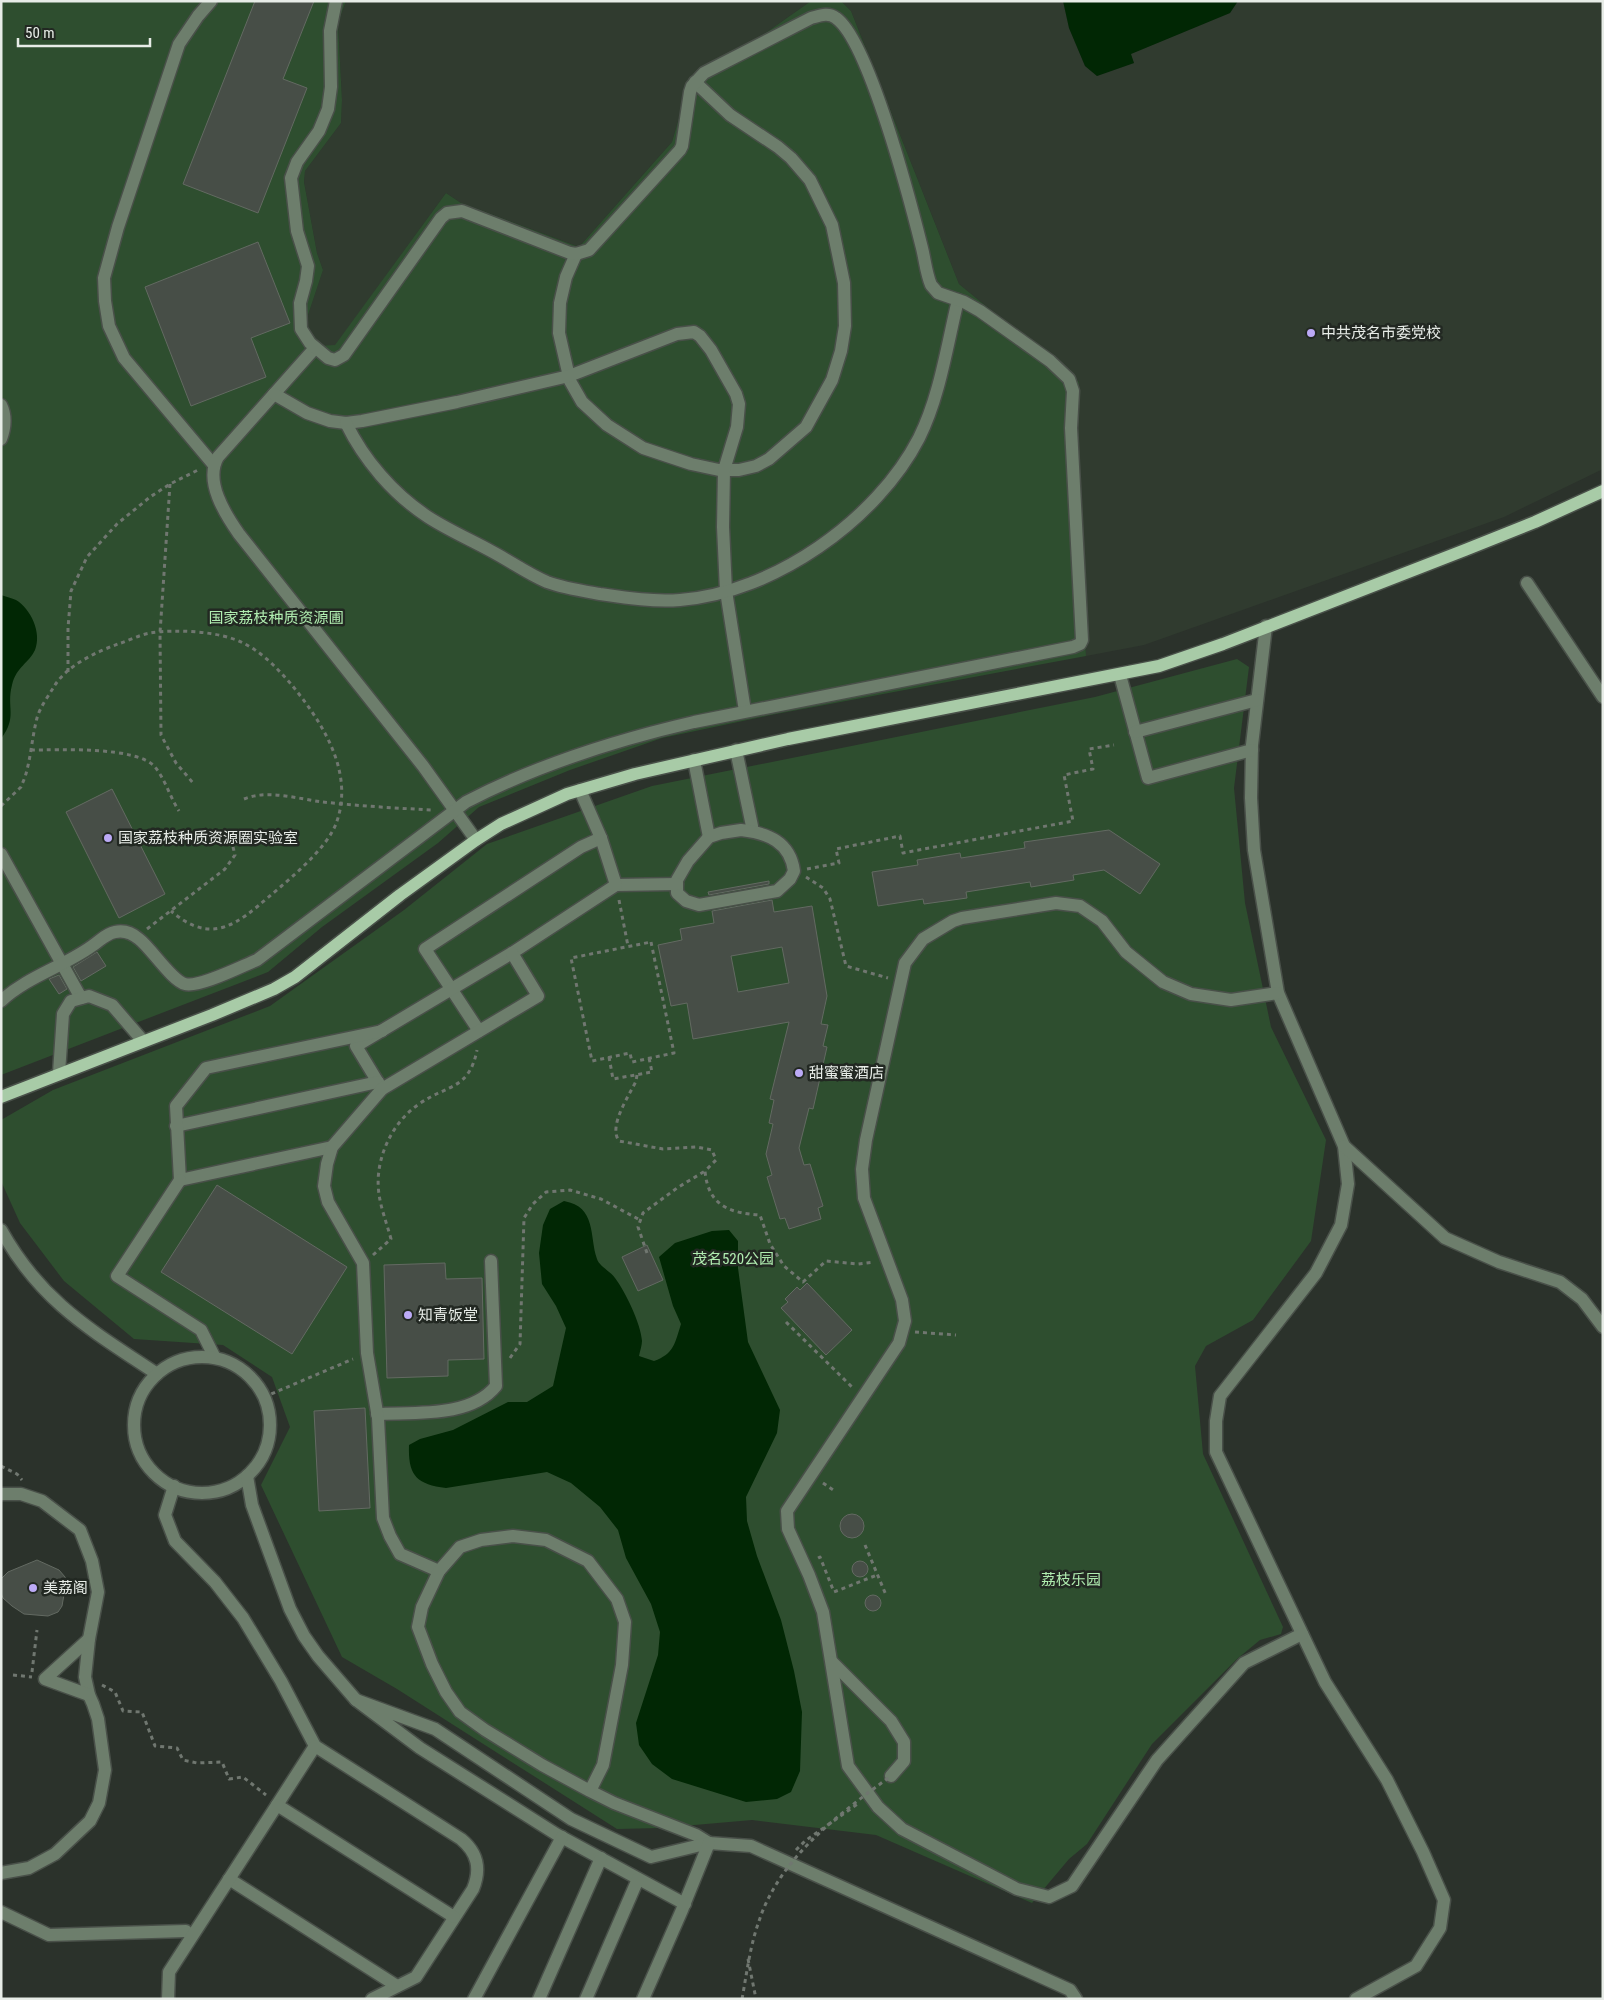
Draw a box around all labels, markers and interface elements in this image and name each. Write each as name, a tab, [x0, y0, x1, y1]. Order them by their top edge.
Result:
scale bar	[18, 15, 150, 47]
text: 50 m	[25, 24, 55, 42]
place label: 中共茂名市委党校	[1321, 324, 1441, 342]
marker: 中共茂名市委党校	[1305, 327, 1317, 339]
park label: 国家荔枝种质资源圃	[208, 609, 344, 627]
place label: 国家荔枝种质资源圈实验室	[118, 829, 298, 847]
marker: 国家荔枝种质资源圈实验室	[102, 832, 114, 844]
place label: 甜蜜蜜酒店	[809, 1064, 884, 1082]
marker: 甜蜜蜜酒店	[793, 1067, 805, 1079]
park label: 茂名520公园	[692, 1250, 774, 1268]
place label: 知青饭堂	[418, 1306, 478, 1324]
marker: 知青饭堂	[402, 1309, 414, 1321]
park label: 荔枝乐园	[1041, 1571, 1101, 1589]
place label: 美荔阁	[43, 1579, 88, 1597]
marker: 美荔阁	[27, 1582, 39, 1594]

